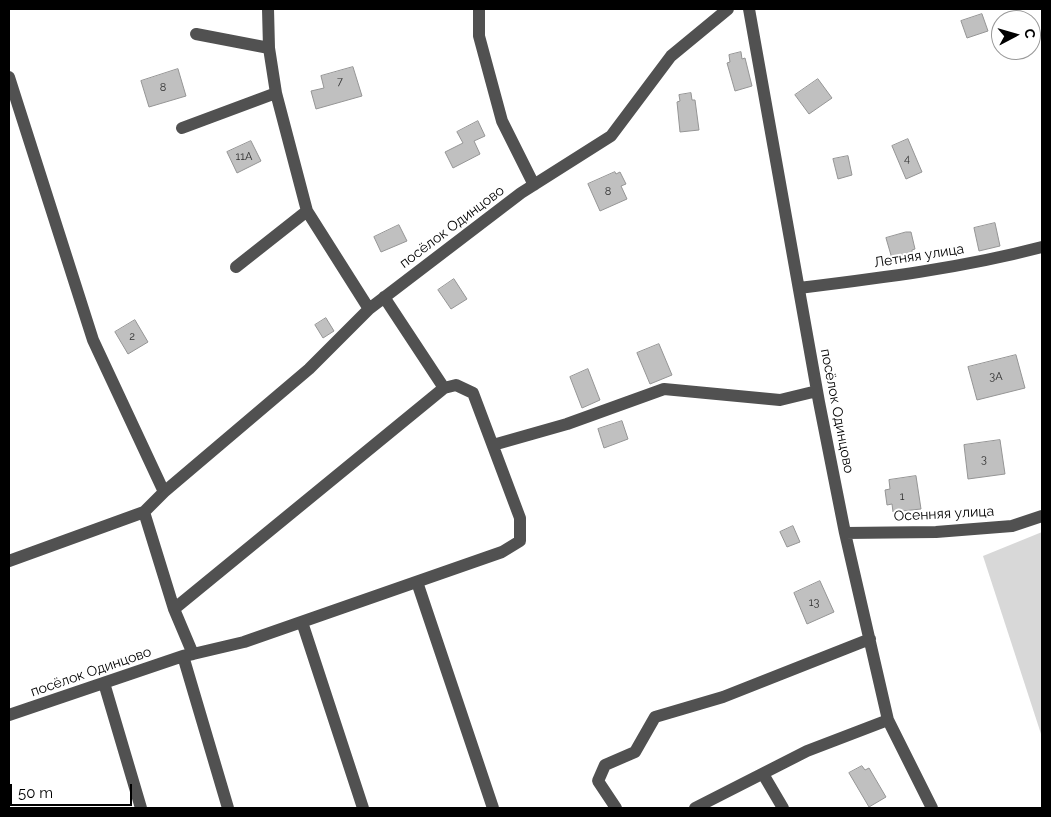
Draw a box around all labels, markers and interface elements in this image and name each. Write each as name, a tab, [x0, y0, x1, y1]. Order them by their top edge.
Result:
north arrow	[991, 10, 1041, 60]
text: С	[1021, 28, 1038, 39]
house number: 7	[337, 75, 343, 89]
house number: 8	[160, 81, 166, 95]
house number: 11А	[236, 150, 252, 164]
house number: 4	[904, 152, 910, 166]
street label: посёлок Одинцово	[396, 182, 508, 272]
house number: 8	[605, 185, 611, 199]
street label: Летняя улица	[873, 241, 965, 271]
house number: 2	[129, 330, 135, 344]
street label: посёлок Одинцово	[817, 347, 857, 475]
house number: 3А	[989, 370, 1003, 384]
house number: 3	[981, 453, 987, 467]
house number: 1	[900, 490, 904, 504]
street label: Осенняя улица	[893, 503, 995, 525]
house number: 13	[809, 596, 819, 610]
street label: посёлок Одинцово	[28, 643, 154, 701]
scale bar	[12, 774, 135, 806]
text: 50 m	[18, 784, 53, 802]

